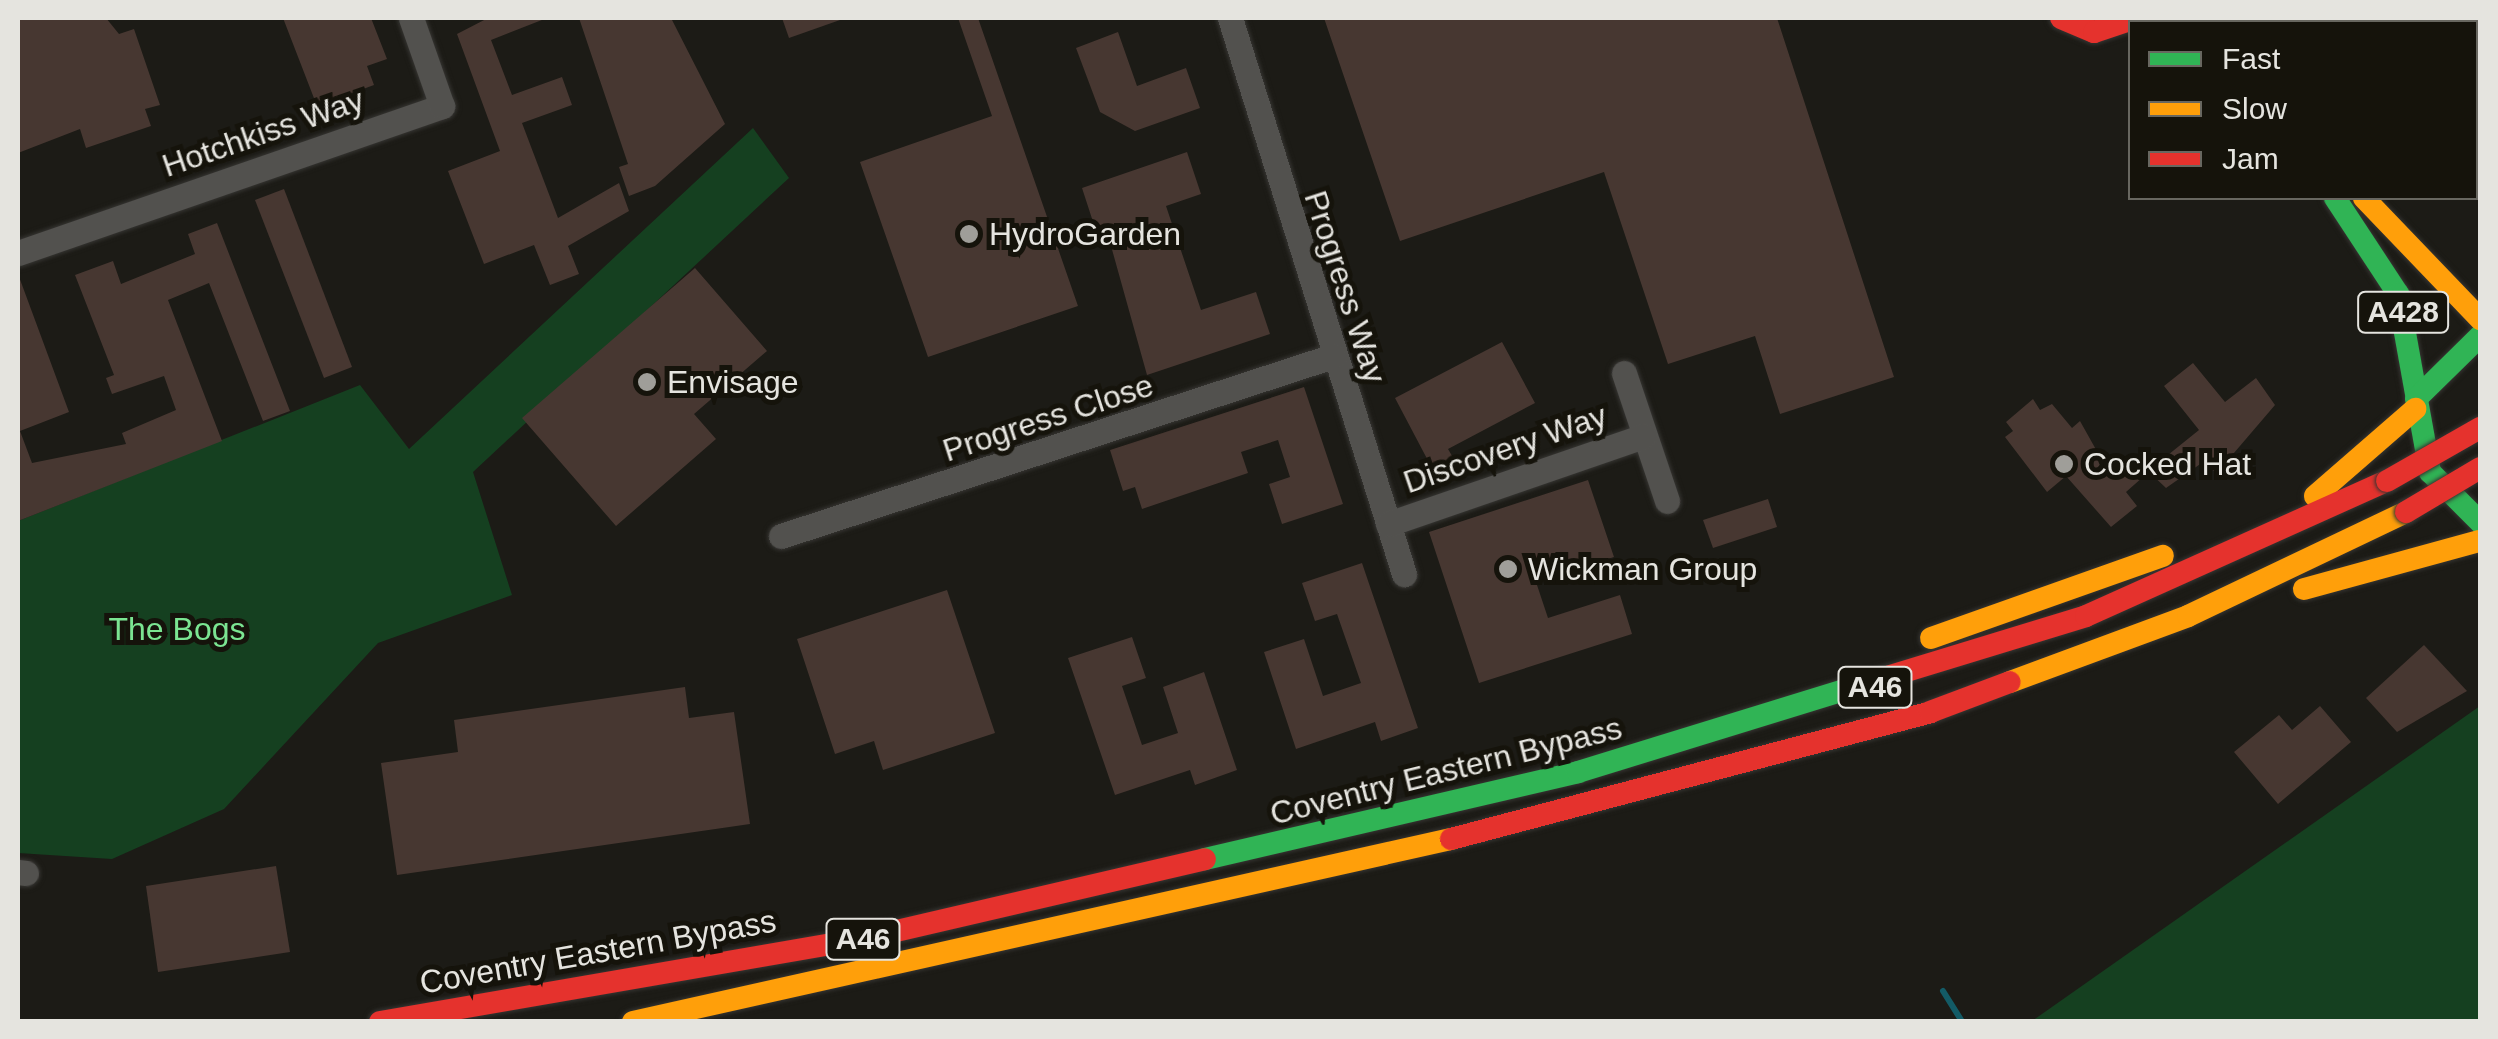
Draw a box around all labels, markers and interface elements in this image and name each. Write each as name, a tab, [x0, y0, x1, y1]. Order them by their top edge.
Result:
legend	[2128, 20, 2478, 200]
text: Fast	[2222, 42, 2280, 75]
street label: Hotchkiss Way	[157, 81, 369, 185]
text: Slow	[2222, 92, 2287, 125]
text: Jam	[2222, 142, 2279, 175]
street label: Progress Way	[1296, 186, 1394, 388]
place label: HydroGarden	[989, 215, 1181, 253]
marker: HydroGarden	[958, 223, 980, 245]
road number: A428	[2356, 287, 2450, 337]
place label: Envisage	[667, 363, 799, 401]
street label: Progress Close	[938, 366, 1158, 470]
marker: Envisage	[636, 371, 658, 393]
street label: Discovery Way	[1398, 396, 1612, 502]
place label: Cocked Hat	[2084, 445, 2251, 483]
marker: Cocked Hat	[2053, 453, 2075, 475]
place label: Wickman Group	[1528, 550, 1757, 588]
marker: Wickman Group	[1497, 558, 1519, 580]
park label: The Bogs	[109, 610, 245, 648]
road number: A46	[1835, 662, 1915, 712]
street label: Coventry Eastern Bypass	[1266, 709, 1626, 833]
street label: Coventry Eastern Bypass	[417, 902, 779, 1002]
road number: A46	[823, 914, 903, 964]

